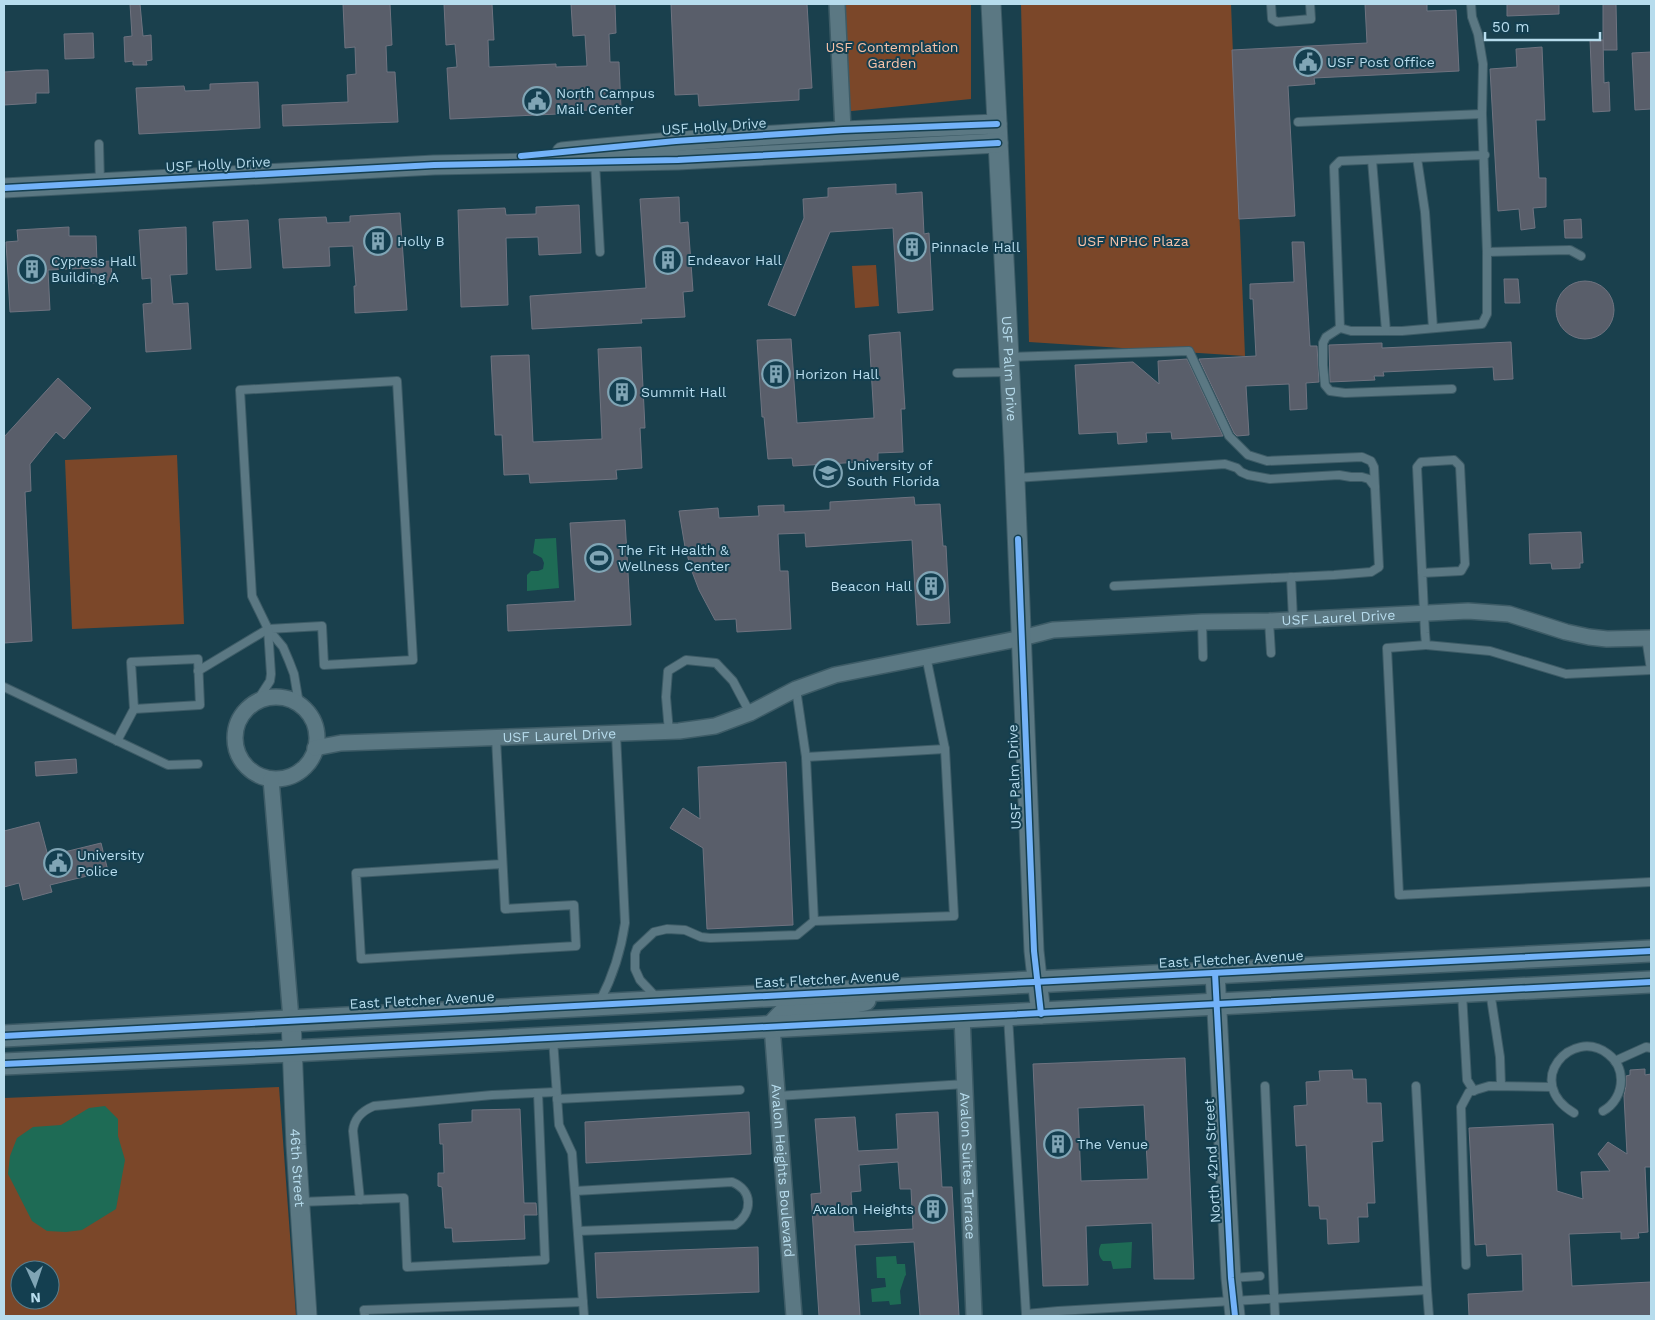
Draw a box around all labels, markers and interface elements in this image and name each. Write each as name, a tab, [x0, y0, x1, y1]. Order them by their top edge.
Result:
scale bar	[1485, 10, 1600, 42]
text: 50 m	[1492, 18, 1529, 36]
park label: USF Contemplation Garden	[825, 39, 959, 71]
public building icon: USF Post Office	[1293, 47, 1323, 77]
place label: USF Post Office	[1327, 54, 1435, 70]
place label: North Campus Mail Center	[556, 85, 655, 117]
public building icon: North Campus Mail Center	[522, 86, 552, 116]
street label: USF Holly Drive	[661, 114, 767, 138]
street label: USF Holly Drive	[165, 153, 271, 175]
building icon: Holly B	[363, 226, 393, 256]
building icon: Pinnacle Hall	[897, 232, 927, 262]
place label: Holly B	[397, 233, 445, 249]
park label: USF NPHC Plaza	[1077, 233, 1189, 249]
place label: Pinnacle Hall	[931, 239, 1021, 255]
building icon: Endeavor Hall	[653, 245, 683, 275]
place label: Endeavor Hall	[687, 252, 782, 268]
place label: Cypress Hall Building A	[51, 253, 137, 285]
building icon: Cypress Hall Building A	[17, 254, 47, 284]
street label: USF Palm Drive	[999, 315, 1020, 422]
building icon: Horizon Hall	[761, 359, 791, 389]
place label: Horizon Hall	[795, 366, 880, 382]
building icon: Summit Hall	[607, 377, 637, 407]
place label: Summit Hall	[641, 384, 727, 400]
place label: University of South Florida	[847, 457, 940, 489]
school or university icon: University of South Florida	[813, 458, 843, 488]
place label: The Fit Health & Wellness Center	[618, 542, 730, 574]
sports icon: The Fit Health & Wellness Center	[584, 543, 614, 573]
building icon: Beacon Hall	[916, 571, 946, 601]
place label: Beacon Hall	[830, 578, 913, 594]
street label: USF Laurel Drive	[1281, 607, 1396, 628]
street label: USF Palm Drive	[1004, 724, 1024, 830]
street label: USF Laurel Drive	[502, 725, 617, 745]
place label: University Police	[77, 847, 145, 879]
public building icon: University Police	[43, 848, 73, 878]
street label: East Fletcher Avenue	[1158, 947, 1304, 971]
street label: East Fletcher Avenue	[754, 967, 900, 991]
street label: East Fletcher Avenue	[349, 988, 495, 1012]
street label: Avalon Heights Boulevard	[768, 1083, 798, 1258]
street label: Avalon Suites Terrace	[957, 1092, 979, 1240]
street label: North 42nd Street	[1201, 1098, 1223, 1223]
street label: 46th Street	[287, 1128, 308, 1208]
building icon: The Venue	[1043, 1129, 1073, 1159]
place label: The Venue	[1077, 1136, 1148, 1152]
building icon: Avalon Heights	[918, 1194, 948, 1224]
place label: Avalon Heights	[813, 1201, 914, 1217]
north arrow	[10, 1260, 60, 1310]
text: N	[30, 1290, 41, 1306]

